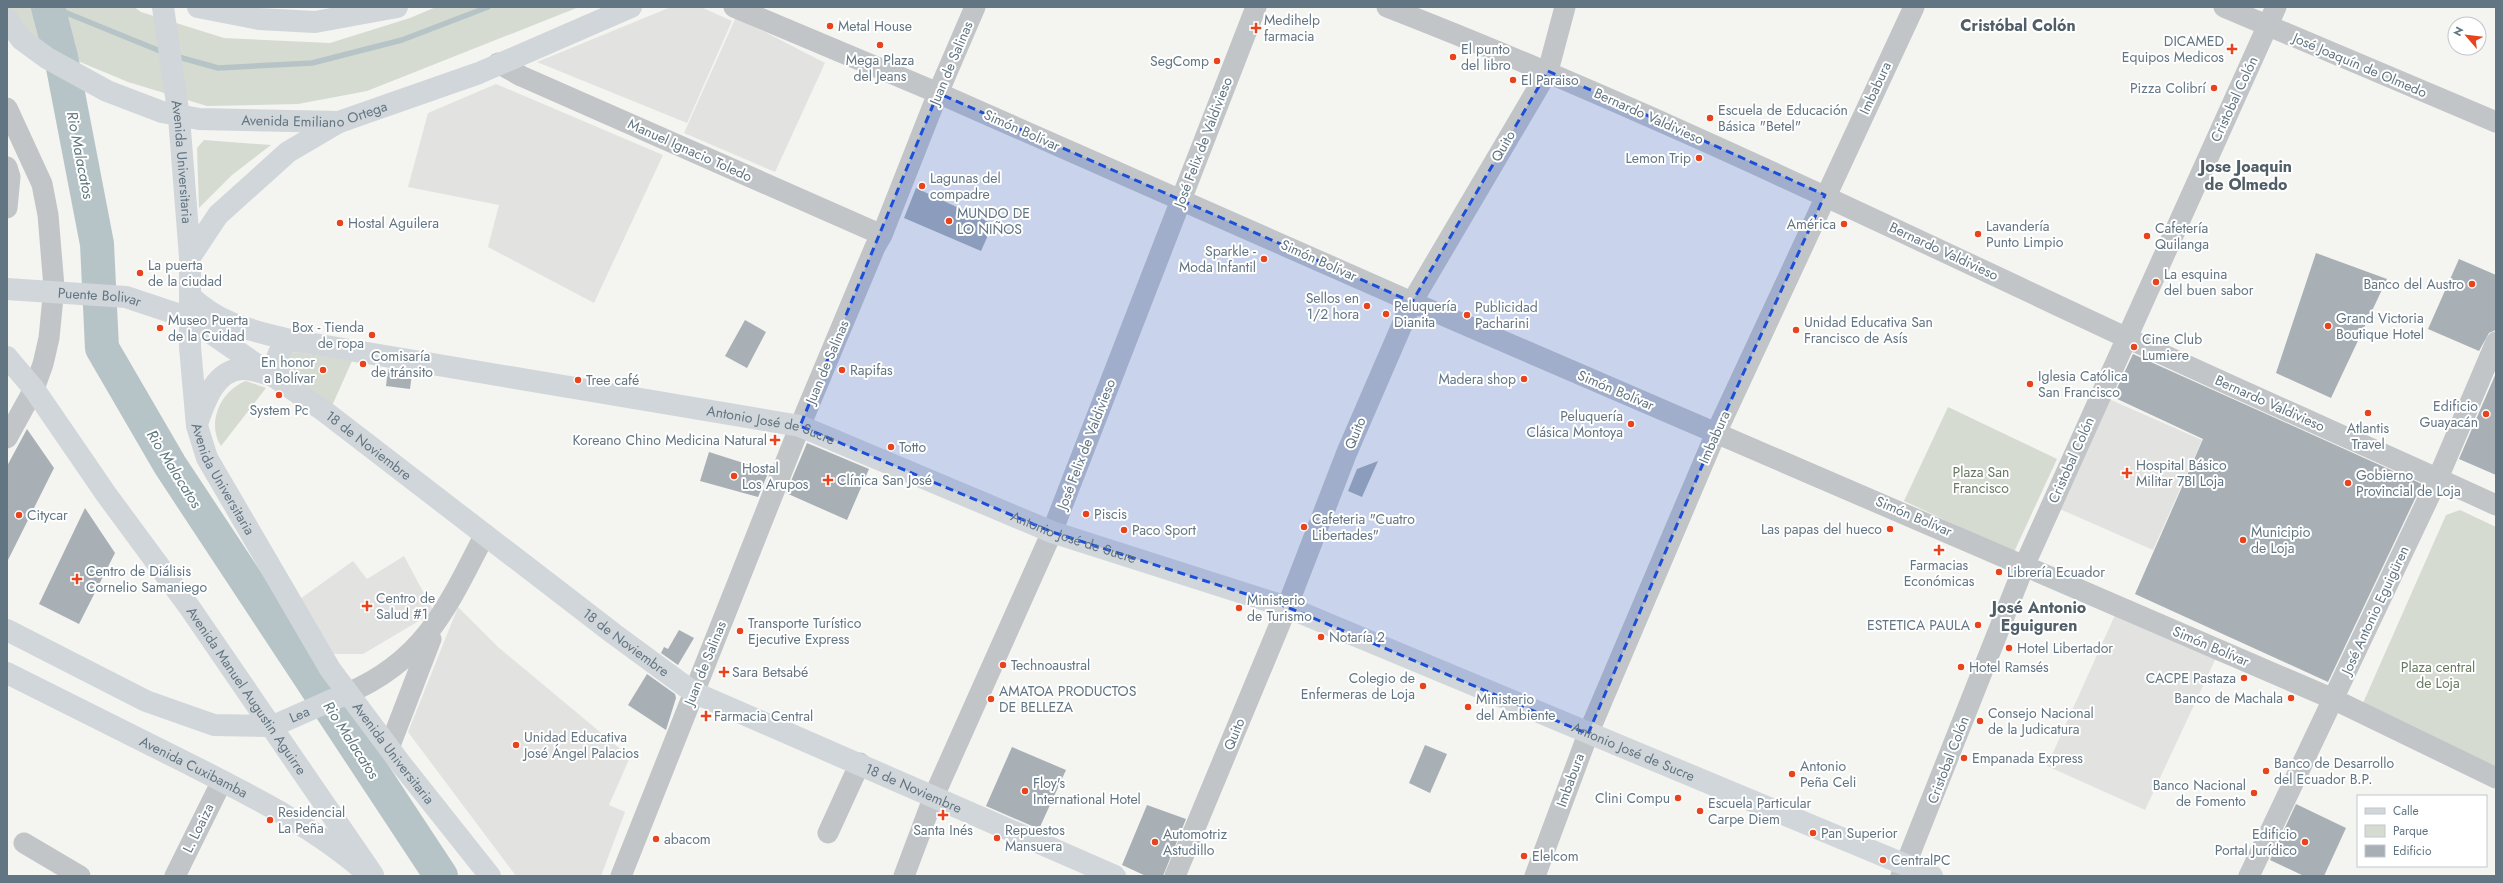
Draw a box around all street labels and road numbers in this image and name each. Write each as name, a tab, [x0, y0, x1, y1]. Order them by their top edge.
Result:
street label: Juan de Salinas	[924, 18, 978, 110]
street label: José Joaquín de Olmedo	[2288, 27, 2430, 102]
street label: Cristobal Colón	[2205, 53, 2263, 145]
street label: Imbabura	[1854, 58, 1896, 118]
street label: José Felix de Valdivieso	[1168, 74, 1237, 212]
street label: Bernardo Valdivieso	[1591, 83, 1707, 149]
street label: Avenida Emiliano Ortega	[241, 96, 390, 132]
street label: Avenida Universitaria	[167, 99, 197, 224]
street label: Simón Bolívar	[981, 104, 1063, 156]
street label: Manuel Ignacio Toledo	[625, 114, 756, 187]
street label: Quito	[1486, 126, 1520, 165]
street label: Bernardo Valdivieso	[1886, 217, 2002, 285]
street label: Simón Bolívar	[1278, 234, 1360, 286]
street label: Puente Bolivar	[57, 282, 144, 312]
street label: Juan de Salinas	[800, 317, 854, 409]
street label: Simón Bolívar	[1575, 365, 1658, 415]
street label: Bernardo Valdivieso	[2212, 370, 2328, 436]
street label: José Felix de Valdivieso	[1051, 376, 1120, 514]
street label: Antonio José de Sucre	[705, 400, 838, 450]
street label: 18 de Noviembre	[322, 406, 416, 485]
street label: Imbabura	[1693, 407, 1735, 467]
street label: Quito	[1339, 414, 1371, 452]
street label: Cristobal Colón	[2043, 414, 2099, 506]
street label: Avenida Universitaria	[187, 420, 260, 539]
street label: Simón Bolívar	[1873, 491, 1956, 541]
street label: Antonio José de Sucre	[1008, 506, 1139, 568]
street label: José Antonio Eguigüren	[2336, 542, 2414, 679]
street label: Avenida Manuel Augustin Aguirre	[182, 603, 311, 779]
street label: 18 de Noviembre	[578, 603, 673, 681]
street label: Juan de Salinas	[678, 617, 731, 710]
street label: Simón Bolívar	[2170, 621, 2253, 671]
street label: Avenida Universitaria	[348, 698, 439, 808]
street label: Lea	[286, 701, 313, 728]
street label: Cristobal Colón	[1922, 713, 1974, 807]
street label: Quito	[1219, 715, 1250, 753]
street label: Antonio José de Sucre	[1569, 717, 1698, 786]
street label: Avenida Cuxibamba	[136, 731, 251, 802]
street label: Imbabura	[1551, 750, 1589, 810]
street label: 18 de Noviembre	[862, 758, 965, 818]
street label: L. Loaiza	[177, 800, 219, 856]

